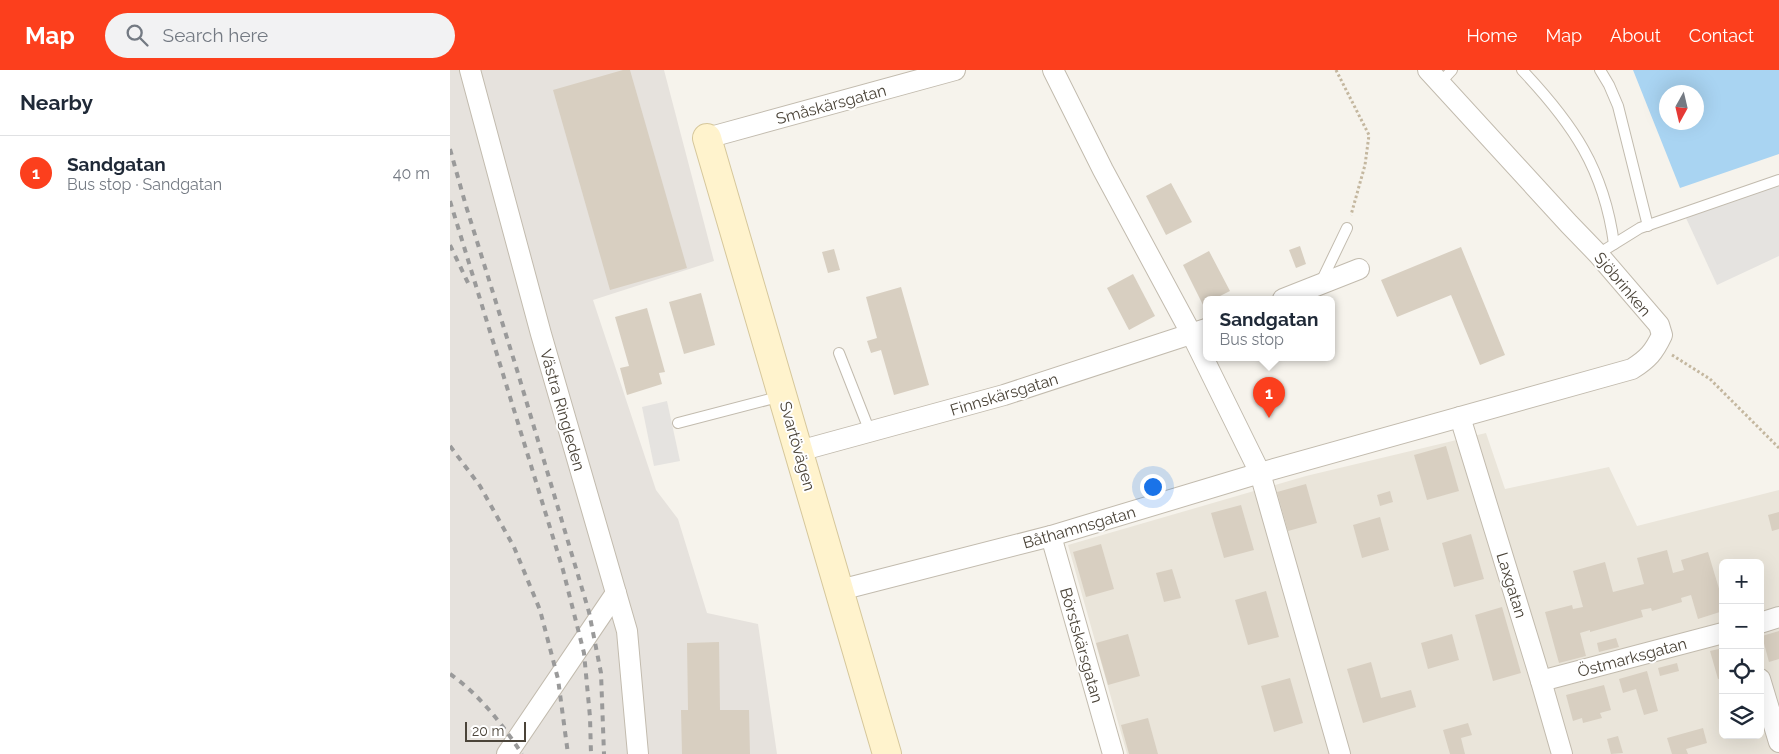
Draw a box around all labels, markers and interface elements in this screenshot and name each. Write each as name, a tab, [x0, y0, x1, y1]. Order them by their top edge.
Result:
search box	[105, 13, 455, 58]
text: Map	[25, 21, 75, 50]
icon: search	[123, 21, 151, 49]
text: Search here	[163, 24, 268, 46]
text: Home	[1466, 25, 1517, 46]
text: Map	[1545, 25, 1582, 46]
text: About	[1610, 25, 1661, 46]
text: Contact	[1689, 25, 1754, 46]
street label: Småskärsgatan	[774, 81, 888, 128]
north arrow	[1659, 85, 1704, 130]
text: Nearby	[20, 90, 93, 115]
text: Sandgatan	[67, 153, 166, 175]
text: 1	[32, 164, 40, 183]
text: 40 m	[393, 164, 430, 183]
text: Bus stop · Sandgatan	[67, 175, 222, 194]
street label: Sjöbrinken	[1590, 248, 1655, 320]
popup	[1203, 296, 1335, 361]
text: Sandgatan	[1220, 308, 1318, 330]
text: Bus stop	[1220, 330, 1284, 349]
street label: Västra Ringleden	[536, 347, 589, 473]
street label: Finnskärsgatan	[948, 369, 1060, 420]
pin: 1	[1253, 377, 1285, 418]
street label: Svartövägen	[776, 399, 819, 493]
your location	[1140, 474, 1166, 500]
street label: Båthamnsgatan	[1021, 502, 1138, 553]
street label: Laxgatan	[1493, 550, 1531, 620]
map controls	[1719, 559, 1764, 739]
button: +	[1719, 559, 1764, 604]
street label: Börstskärsgatan	[1056, 585, 1107, 705]
button: −	[1719, 604, 1764, 649]
street label: Östmarksgatan	[1575, 633, 1689, 681]
button: locate	[1719, 649, 1764, 694]
button: layers	[1719, 694, 1764, 739]
scale bar	[465, 719, 526, 742]
text: 20 m	[472, 723, 504, 739]

